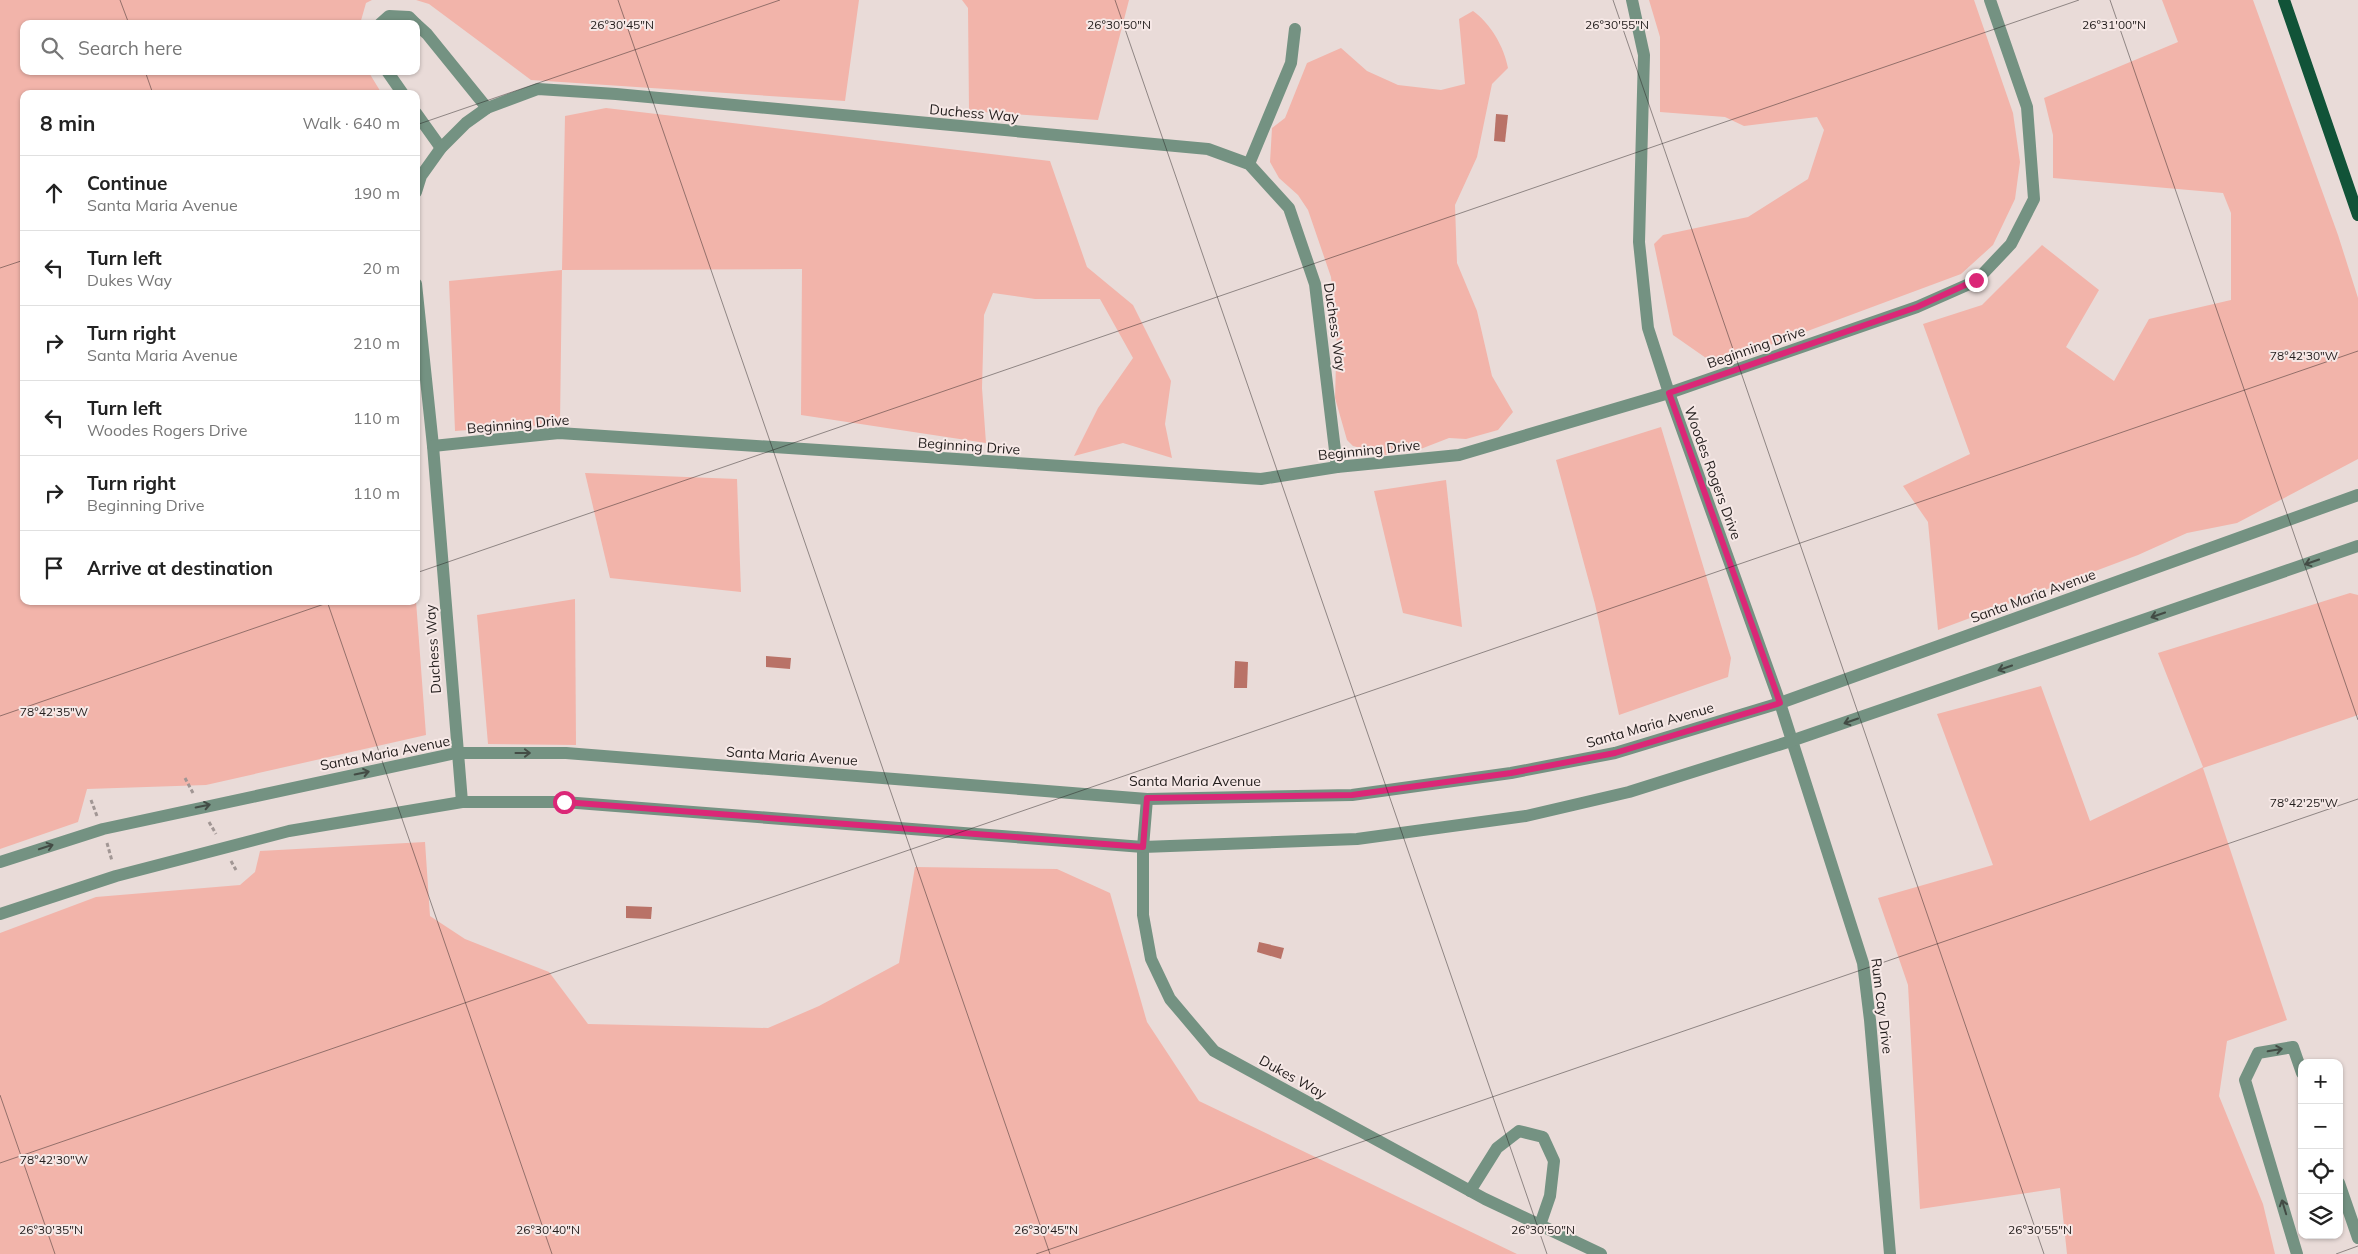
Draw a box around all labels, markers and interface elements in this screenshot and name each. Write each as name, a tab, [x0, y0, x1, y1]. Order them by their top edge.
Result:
text: 26°30'45"N	[590, 17, 654, 32]
text: 26°30'50"N	[1087, 17, 1151, 32]
text: 26°30'55"N	[1585, 17, 1649, 32]
text: 26°31'00"N	[2082, 17, 2146, 32]
search box	[20, 20, 420, 75]
icon: search	[38, 34, 66, 62]
text: Search here	[78, 36, 182, 60]
street label: Duchess Way	[929, 100, 1020, 126]
text: 8 min	[40, 110, 95, 136]
text: Walk · 640 m	[302, 113, 400, 133]
text: Continue	[87, 171, 167, 195]
icon: ahead	[40, 179, 68, 207]
text: 190 m	[353, 183, 400, 203]
text: Santa Maria Avenue	[87, 195, 238, 215]
text: Turn left	[87, 246, 162, 270]
icon: left	[40, 254, 68, 282]
text: 20 m	[363, 258, 400, 278]
route end	[1965, 269, 1988, 292]
text: Dukes Way	[87, 270, 172, 290]
street label: Duchess Way	[1320, 282, 1350, 373]
text: Turn right	[87, 321, 176, 345]
street label: Beginning Drive	[1704, 322, 1808, 372]
icon: right	[40, 329, 68, 357]
text: 210 m	[353, 333, 400, 353]
text: Santa Maria Avenue	[87, 345, 238, 365]
text: 78°42'30"W	[2270, 348, 2338, 363]
text: Turn left	[87, 396, 162, 420]
icon: left	[40, 404, 68, 432]
street label: Woodes Rogers Drive	[1681, 404, 1745, 542]
text: 110 m	[353, 408, 400, 428]
street label: Beginning Drive	[466, 411, 570, 437]
text: Woodes Rogers Drive	[87, 420, 247, 440]
street label: Beginning Drive	[917, 433, 1021, 459]
street label: Beginning Drive	[1317, 436, 1421, 464]
text: Turn right	[87, 471, 176, 495]
icon: right	[40, 479, 68, 507]
text: 110 m	[353, 483, 400, 503]
text: Beginning Drive	[87, 495, 204, 515]
icon: arrive	[40, 554, 68, 582]
text: Arrive at destination	[87, 556, 273, 580]
one-way arrow	[2305, 558, 2320, 567]
street label: Santa Maria Avenue	[1968, 565, 2098, 627]
street label: Duchess Way	[421, 603, 445, 694]
one-way arrow	[2151, 611, 2166, 620]
one-way arrow	[1997, 664, 2013, 673]
street label: Santa Maria Avenue	[1584, 698, 1716, 752]
text: 78°42'35"W	[20, 704, 88, 719]
one-way arrow	[1844, 717, 1859, 726]
street label: Santa Maria Avenue	[319, 732, 451, 774]
street label: Santa Maria Avenue	[726, 742, 858, 770]
one-way arrow	[514, 748, 531, 758]
one-way arrow	[354, 767, 370, 777]
street label: Santa Maria Avenue	[1129, 772, 1261, 790]
route start	[553, 791, 576, 814]
text: 78°42'25"W	[2270, 795, 2338, 810]
one-way arrow	[195, 801, 211, 811]
one-way arrow	[38, 842, 54, 851]
street label: Rum Cay Drive	[1867, 957, 1897, 1055]
one-way arrow	[2266, 1045, 2282, 1055]
street label: Dukes Way	[1256, 1051, 1330, 1103]
map controls	[2298, 1059, 2343, 1239]
button: +	[2298, 1059, 2343, 1104]
button: −	[2298, 1104, 2343, 1149]
button: locate	[2298, 1149, 2343, 1194]
text: 78°42'30"W	[20, 1152, 88, 1167]
button: layers	[2298, 1194, 2343, 1239]
one-way arrow	[2279, 1199, 2288, 1215]
text: 26°30'35"N	[19, 1222, 83, 1237]
text: 26°30'40"N	[516, 1222, 580, 1237]
text: 26°30'45"N	[1014, 1222, 1078, 1237]
text: 26°30'50"N	[1511, 1222, 1575, 1237]
text: 26°30'55"N	[2008, 1222, 2072, 1237]

